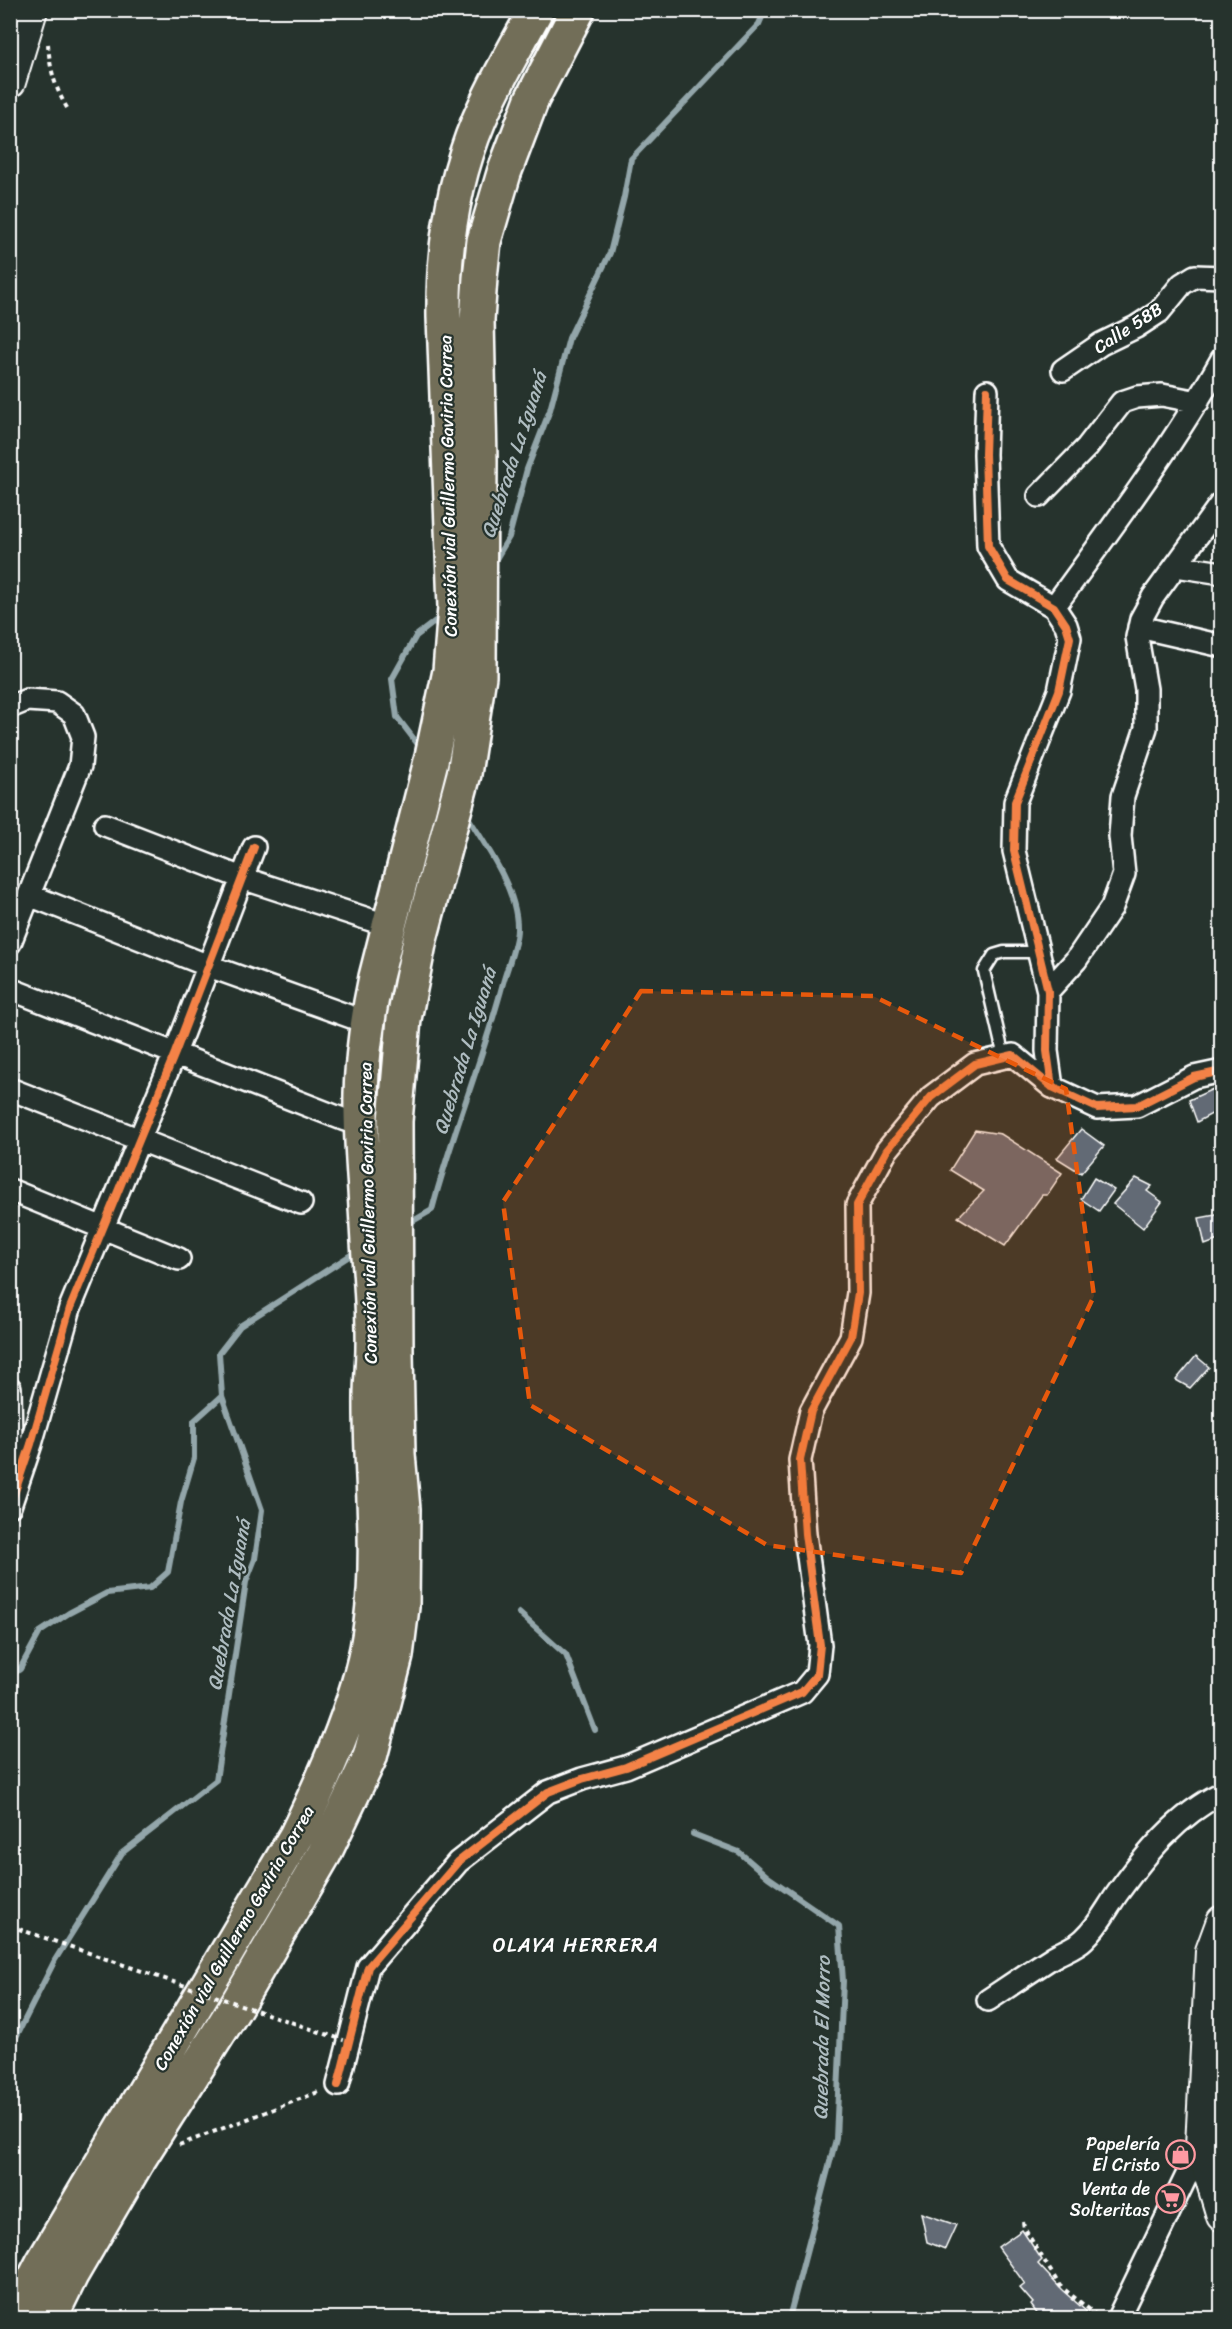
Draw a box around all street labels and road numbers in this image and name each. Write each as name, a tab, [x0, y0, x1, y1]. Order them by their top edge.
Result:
street label: Calle 58B	[1087, 293, 1169, 363]
street label: Conexión vial Guillermo Gaviria Correa	[429, 335, 467, 637]
street label: Conexión vial Guillermo Gaviria Correa	[349, 1062, 387, 1364]
street label: Conexión vial Guillermo Gaviria Correa	[145, 1799, 323, 2077]

